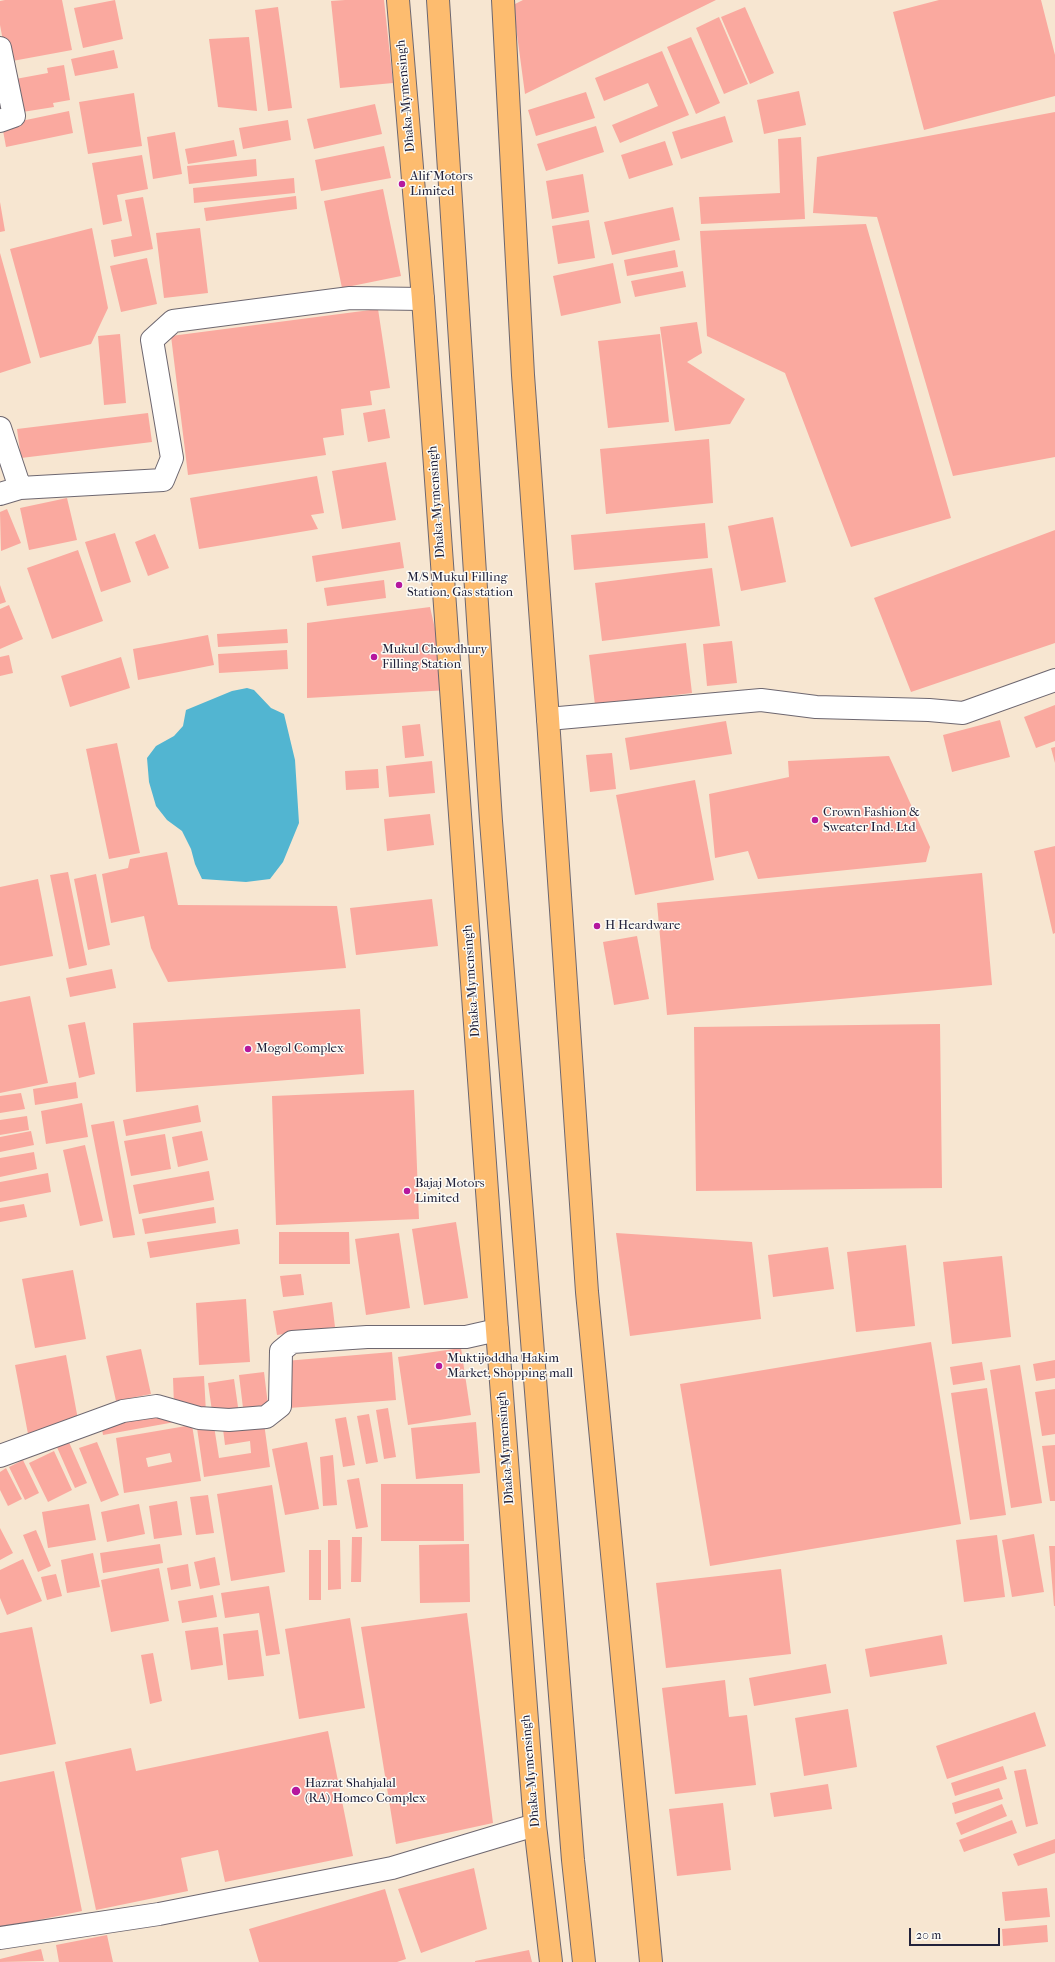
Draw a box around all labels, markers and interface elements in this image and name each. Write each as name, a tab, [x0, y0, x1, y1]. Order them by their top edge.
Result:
street label: Dhaka-Mymensingh	[393, 39, 419, 153]
place label: Alif Motors Limited	[410, 169, 473, 200]
marker: Alif Motors Limited	[397, 179, 407, 189]
street label: Dhaka-Mymensingh	[425, 445, 449, 559]
place label: M/S Mukul Filling Station, Gas station	[407, 570, 513, 601]
marker: M/S Mukul Filling Station, Gas station	[394, 580, 404, 590]
place label: Mukul Chowdhury Filling Station	[382, 642, 487, 673]
marker: Mukul Chowdhury Filling Station	[369, 652, 379, 662]
place label: Crown Fashion & Sweater Ind. Ltd	[823, 805, 920, 836]
marker: Crown Fashion & Sweater Ind. Ltd	[810, 815, 820, 825]
place label: H Heardware	[605, 918, 680, 934]
marker: H Heardware	[592, 921, 602, 931]
street label: Dhaka-Mymensingh	[460, 924, 484, 1038]
place label: Mogol Complex	[256, 1041, 344, 1057]
marker: Mogol Complex	[243, 1044, 253, 1054]
place label: Bajaj Motors Limited	[415, 1176, 485, 1207]
marker: Bajaj Motors Limited	[402, 1186, 412, 1196]
place label: Muktijoddha Hakim Market, Shopping mall	[447, 1351, 573, 1382]
marker: Muktijoddha Hakim Market, Shopping mall	[434, 1361, 444, 1371]
street label: Dhaka-Mymensingh	[494, 1391, 518, 1505]
street label: Dhaka-Mymensingh	[518, 1714, 544, 1828]
place label: Hazrat Shahjalal (RA) Homeo Complex	[305, 1776, 426, 1807]
marker: Hazrat Shahjalal (RA) Homeo Complex	[290, 1785, 302, 1797]
scale bar	[911, 1920, 1002, 1946]
text: 20 m	[916, 1928, 941, 1942]

